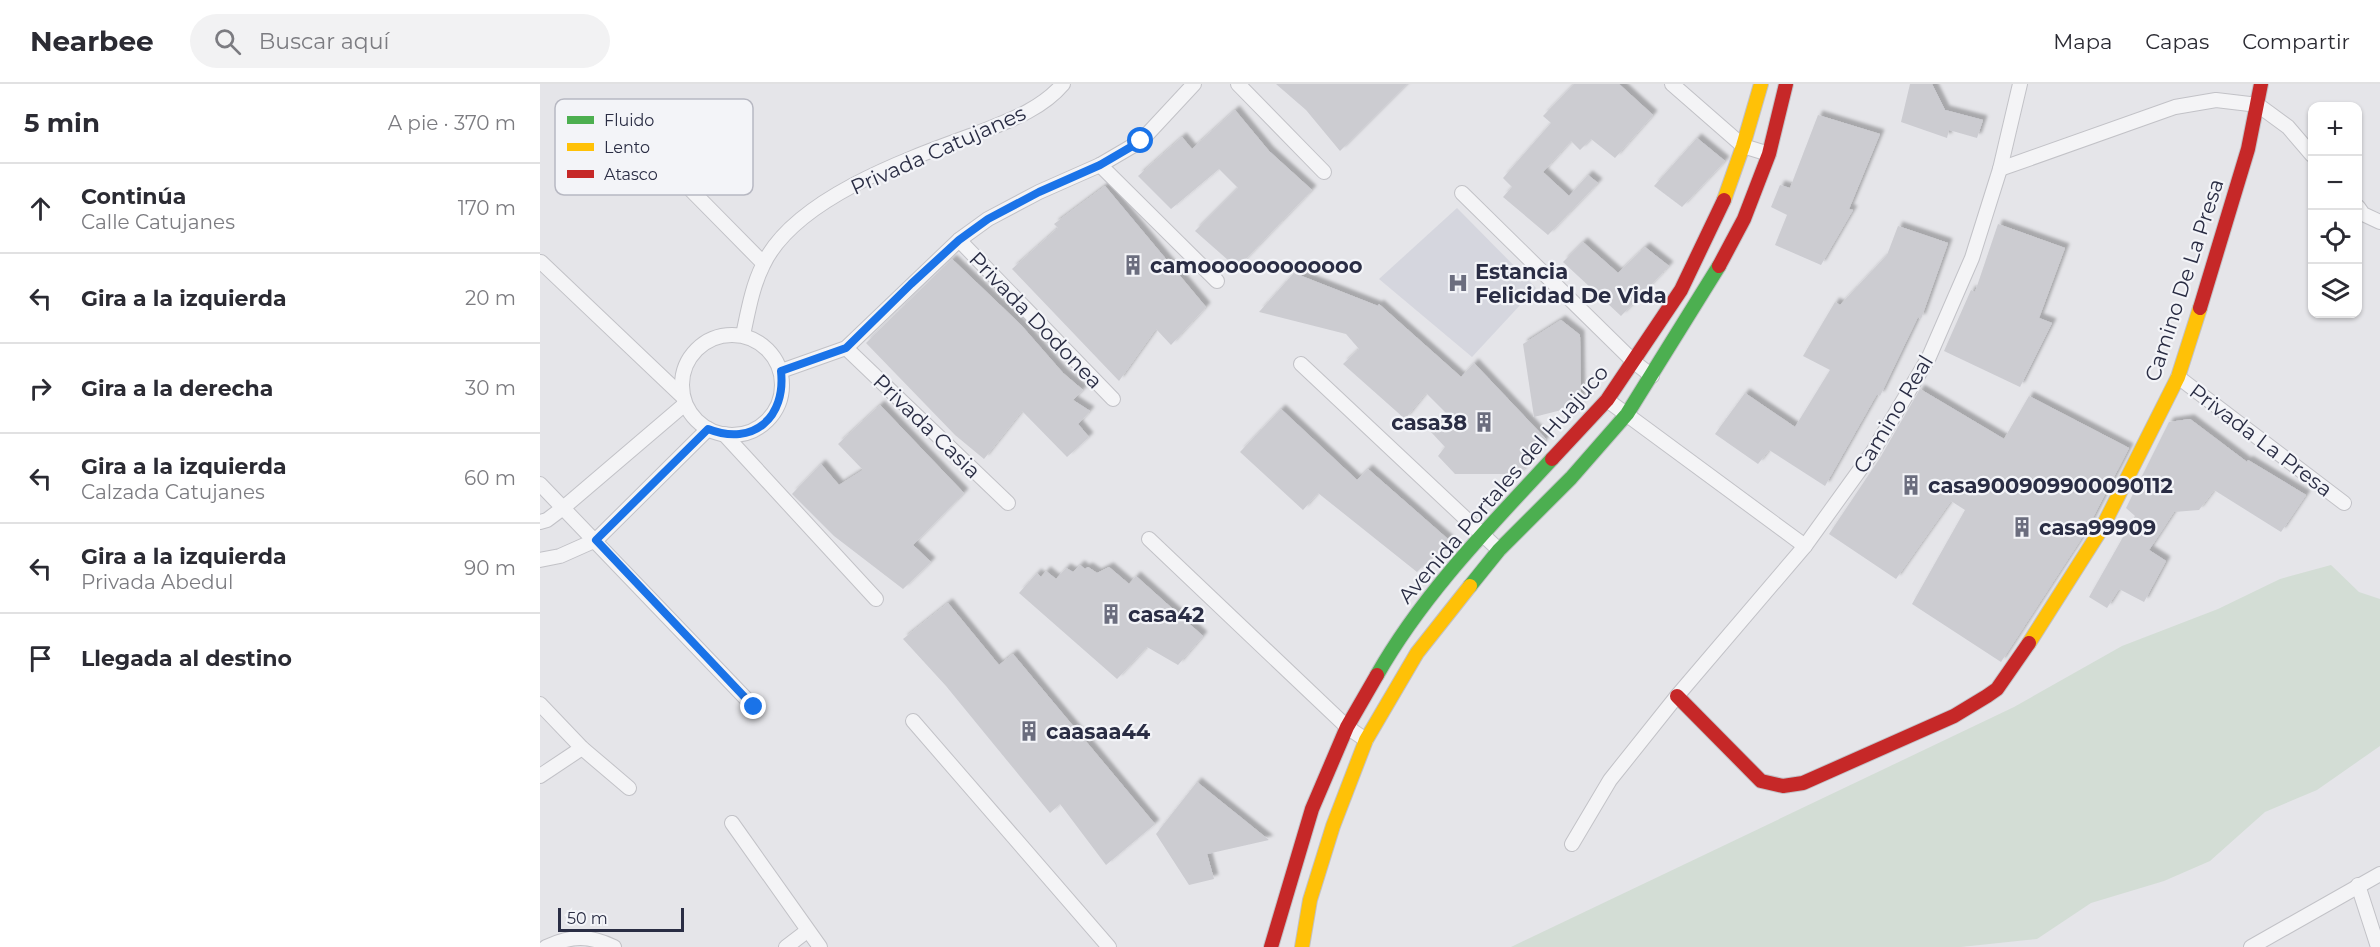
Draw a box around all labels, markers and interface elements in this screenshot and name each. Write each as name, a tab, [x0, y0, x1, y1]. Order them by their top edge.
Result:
search box	[190, 14, 610, 68]
text: Nearbee	[30, 24, 154, 58]
icon: search	[211, 25, 244, 58]
text: Buscar aquí	[259, 28, 389, 55]
text: Mapa	[2053, 29, 2112, 54]
text: Capas	[2145, 29, 2209, 54]
text: Compartir	[2242, 29, 2350, 54]
legend	[555, 99, 753, 195]
street label: Privada Catujanes	[847, 100, 1029, 200]
map controls	[2308, 102, 2362, 318]
button: +	[2308, 102, 2362, 156]
text: 5 min	[24, 107, 100, 139]
text: A pie · 370 m	[388, 111, 516, 135]
text: Fluido	[604, 111, 654, 130]
route start	[1127, 127, 1153, 153]
text: Lento	[604, 138, 650, 157]
button: −	[2308, 156, 2362, 210]
text: Atasco	[604, 165, 658, 184]
street label: Camino De La Presa	[2139, 175, 2229, 385]
text: Continúa	[81, 183, 186, 210]
icon: ahead	[24, 192, 57, 225]
text: 170 m	[458, 196, 516, 220]
text: Calle Catujanes	[81, 210, 235, 234]
button: locate	[2308, 210, 2362, 264]
street label: Privada Dodonea	[964, 246, 1108, 394]
building icon: camoooooooooooo	[1121, 253, 1145, 277]
place label: camoooooooooooo	[1150, 253, 1363, 278]
place label: Estancia Felicidad De Vida	[1475, 259, 1667, 308]
button: layers	[2308, 264, 2362, 318]
hospital icon: Estancia Felicidad De Vida	[1446, 271, 1470, 295]
icon: left	[24, 282, 57, 315]
text: Gira a la izquierda	[81, 285, 287, 312]
text: 20 m	[465, 286, 516, 310]
street label: Camino Real	[1848, 350, 1938, 478]
street label: Avenida Portales del Huajuco	[1393, 360, 1613, 608]
street label: Privada Casia	[868, 369, 986, 483]
icon: right	[24, 372, 57, 405]
text: Gira a la derecha	[81, 375, 273, 402]
text: 30 m	[465, 376, 516, 400]
street label: Privada La Presa	[2185, 378, 2337, 502]
place label: casa38	[1391, 410, 1467, 435]
building icon: casa38	[1472, 410, 1496, 434]
text: Gira a la izquierda	[81, 453, 287, 480]
icon: left	[24, 462, 57, 495]
text: 60 m	[464, 466, 516, 490]
building icon: casa900909900090112	[1899, 473, 1923, 497]
place label: casa900909900090112	[1928, 473, 2173, 498]
text: Calzada Catujanes	[81, 480, 265, 504]
building icon: casa99909	[2010, 515, 2034, 539]
place label: casa99909	[2039, 515, 2156, 540]
text: Gira a la izquierda	[81, 543, 287, 570]
icon: left	[24, 552, 57, 585]
text: 90 m	[464, 556, 516, 580]
text: Privada Abedul	[81, 570, 233, 594]
building icon: casa42	[1099, 602, 1123, 626]
place label: casa42	[1128, 602, 1204, 627]
icon: arrive	[24, 642, 57, 675]
text: Llegada al destino	[81, 645, 292, 672]
route end	[740, 693, 766, 719]
building icon: caasaa44	[1017, 719, 1041, 743]
place label: caasaa44	[1046, 719, 1151, 744]
scale bar	[558, 905, 684, 932]
text: 50 m	[567, 909, 608, 928]

